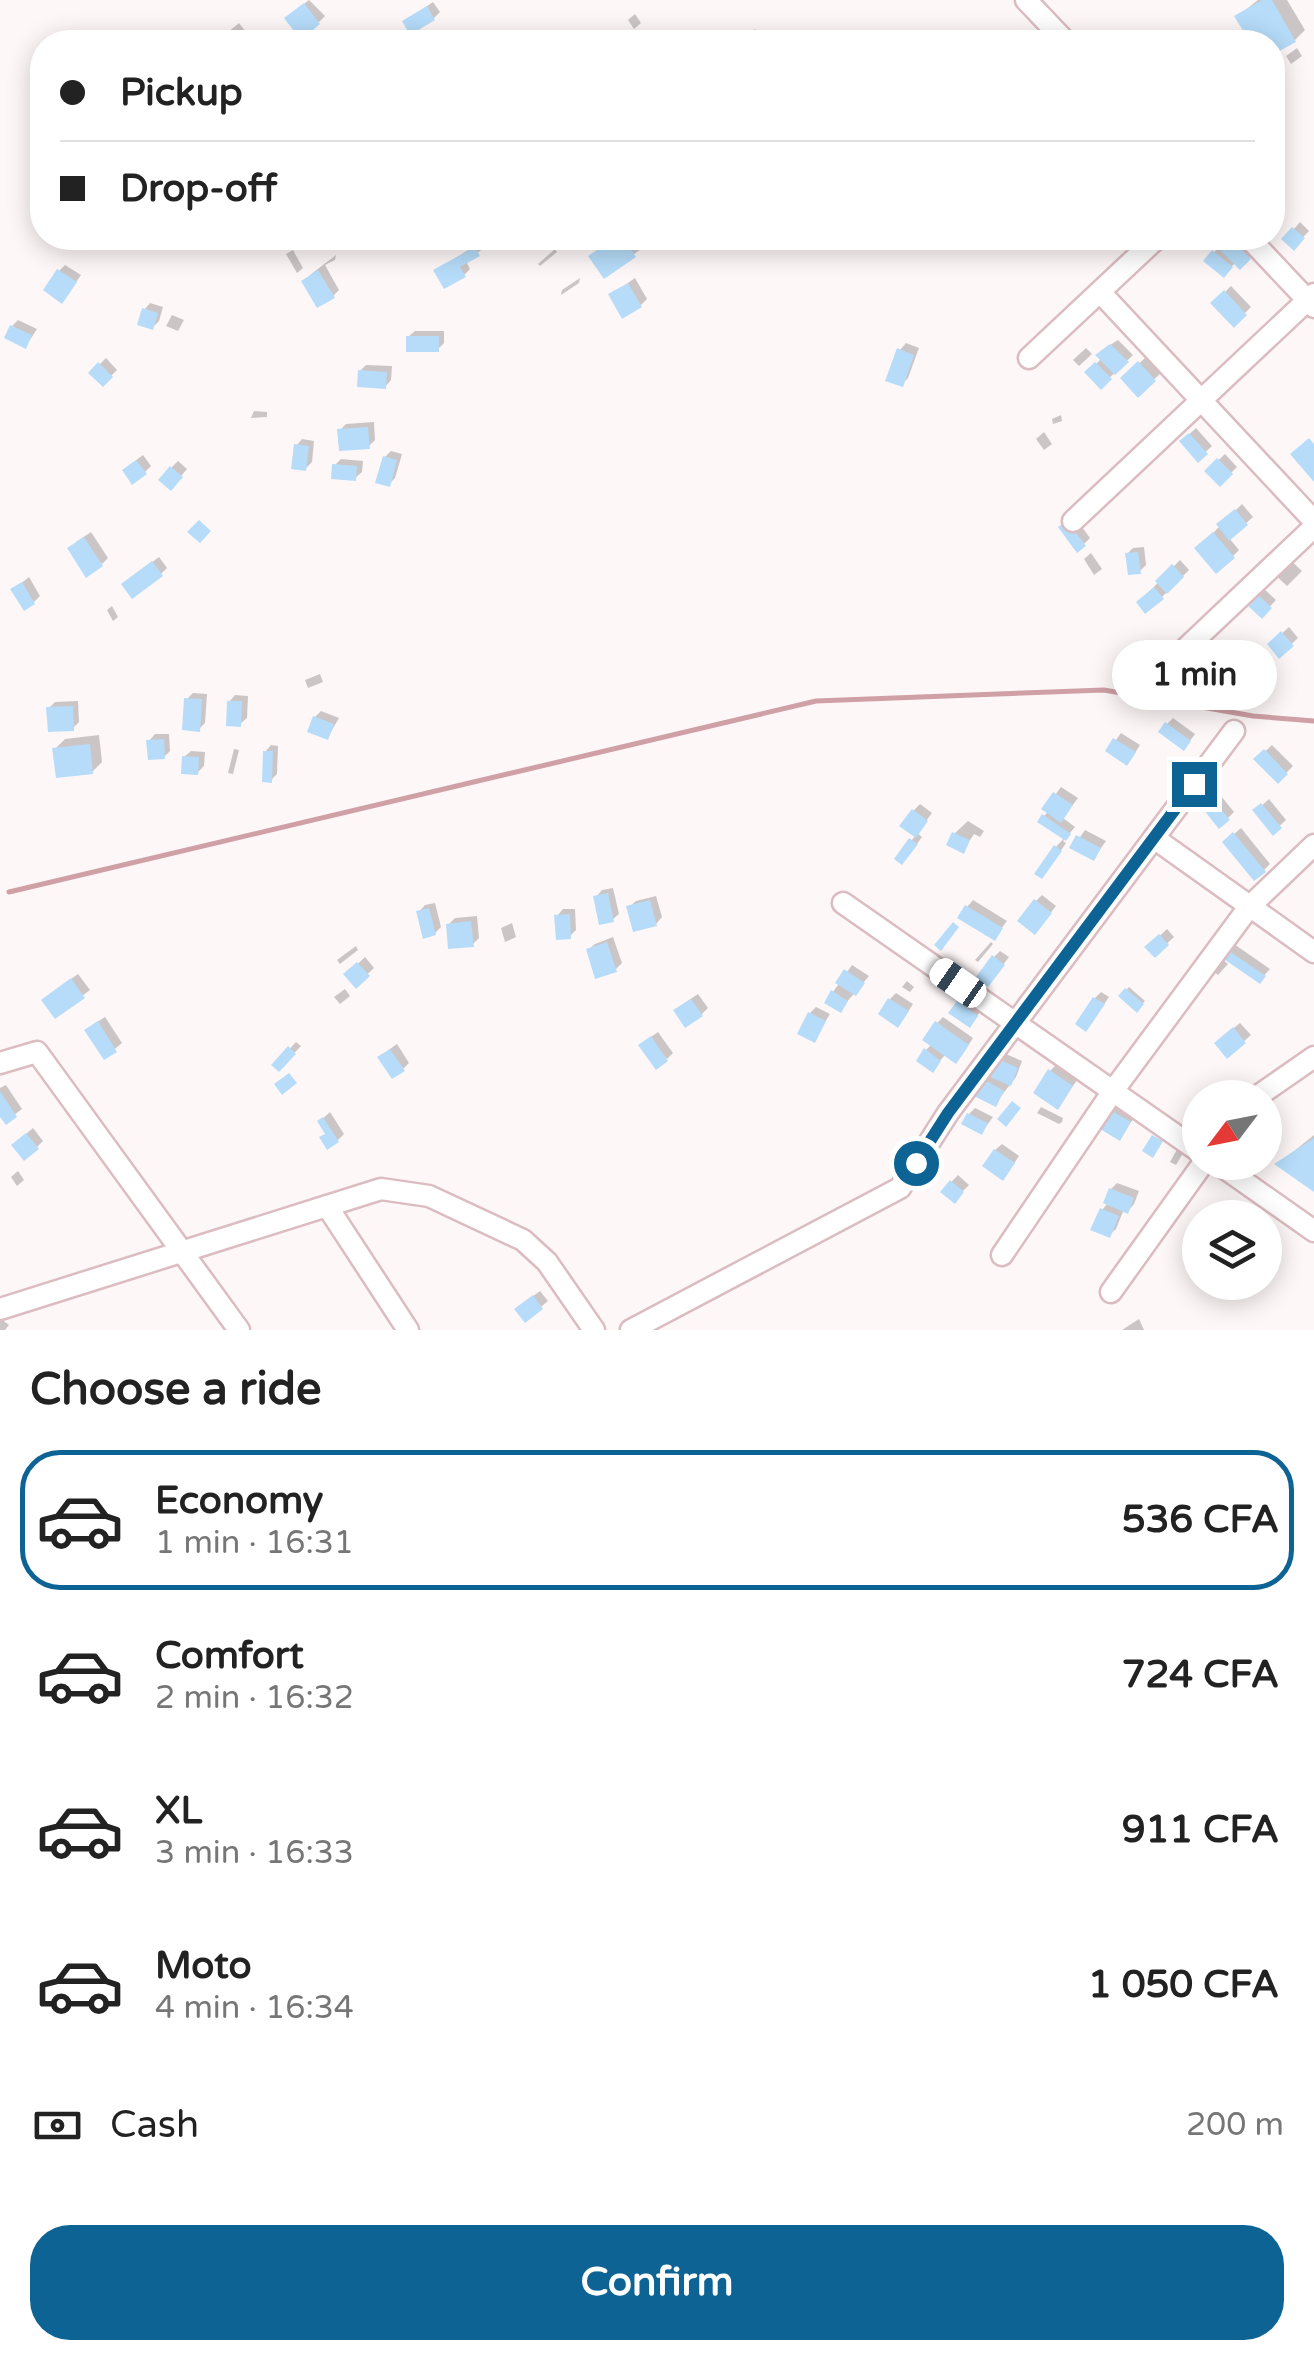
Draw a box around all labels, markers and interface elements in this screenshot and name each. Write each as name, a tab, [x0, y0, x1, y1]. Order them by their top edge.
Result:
text: Pickup	[120, 70, 243, 116]
text: Drop-off	[120, 166, 277, 212]
callout: 1 min	[1112, 639, 1276, 709]
text: 1 min	[1152, 656, 1237, 694]
route end	[1172, 762, 1217, 807]
car	[925, 954, 991, 1012]
north arrow	[1182, 1080, 1282, 1180]
map controls	[1182, 1080, 1282, 1300]
route start	[894, 1141, 939, 1186]
button: layers	[1182, 1200, 1282, 1300]
text: Choose a ride	[30, 1363, 321, 1417]
icon: car	[35, 1475, 125, 1565]
text: Economy	[155, 1478, 323, 1524]
text: 536 CFA	[1122, 1497, 1279, 1543]
text: 1 min · 16:31	[155, 1524, 354, 1562]
icon: car	[35, 1630, 125, 1720]
text: Comfort	[155, 1633, 304, 1679]
text: 724 CFA	[1122, 1652, 1279, 1698]
text: 2 min · 16:32	[155, 1679, 354, 1717]
icon: car	[35, 1785, 125, 1875]
text: XL	[155, 1788, 202, 1834]
text: 911 CFA	[1122, 1807, 1279, 1853]
text: 3 min · 16:33	[155, 1834, 354, 1872]
icon: car	[35, 1940, 125, 2030]
text: Moto	[155, 1943, 251, 1989]
text: 1 050 CFA	[1088, 1962, 1279, 2008]
text: 4 min · 16:34	[155, 1989, 354, 2027]
icon: cash	[30, 2098, 85, 2153]
text: Cash	[110, 2102, 199, 2148]
text: 200 m	[1186, 2106, 1284, 2144]
button: Confirm	[30, 2225, 1284, 2340]

